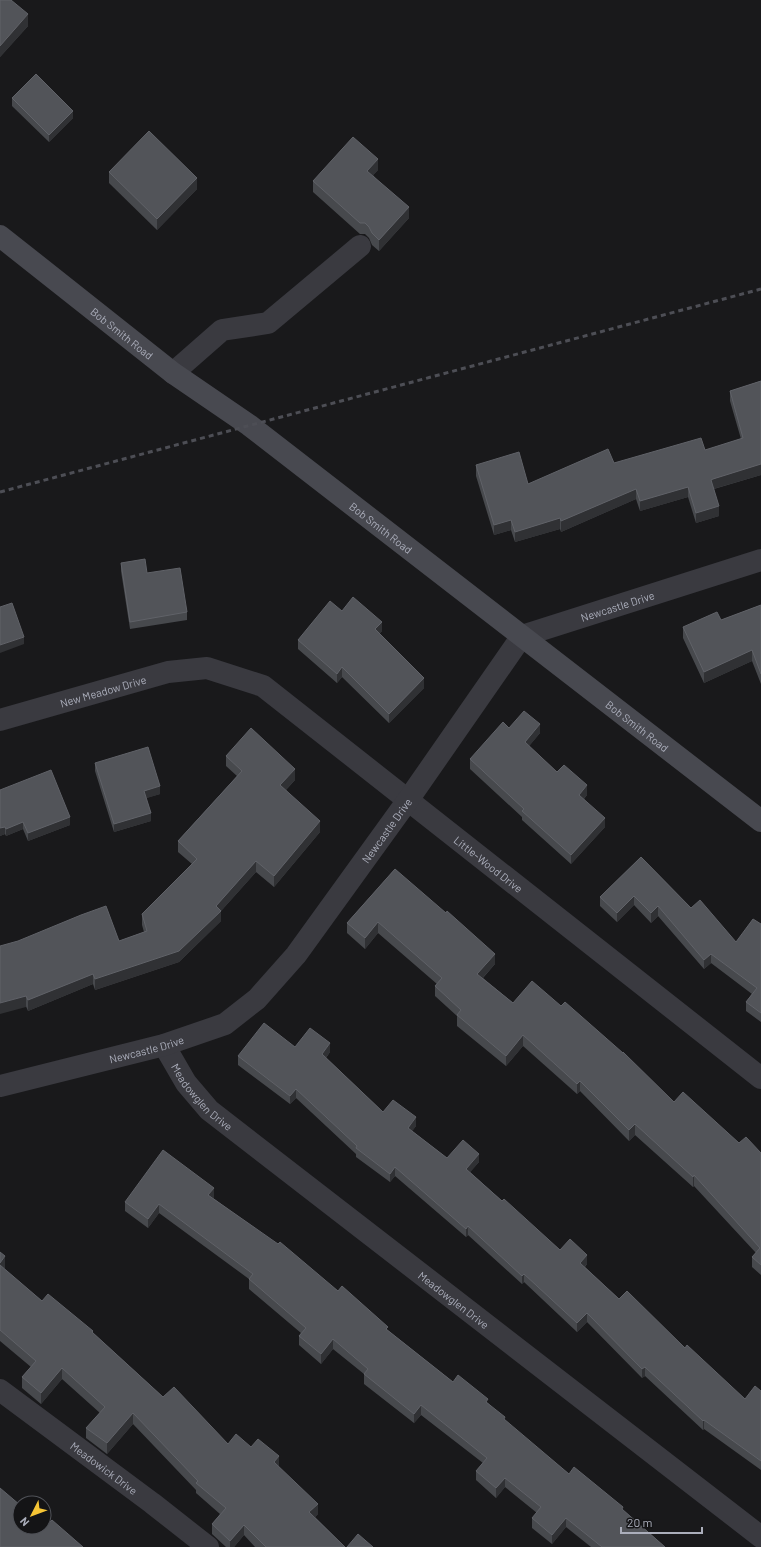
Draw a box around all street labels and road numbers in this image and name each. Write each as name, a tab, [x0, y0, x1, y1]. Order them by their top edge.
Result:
street label: Bob Smith Road	[88, 304, 156, 362]
street label: Bob Smith Road	[347, 499, 415, 556]
street label: Newcastle Drive	[579, 588, 656, 623]
street label: New Meadow Drive	[58, 672, 148, 709]
street label: Bob Smith Road	[604, 697, 672, 754]
street label: Newcastle Drive	[358, 795, 414, 865]
street label: Little-Wood Drive	[452, 833, 526, 895]
street label: Newcastle Drive	[108, 1032, 185, 1065]
street label: Meadowglen Drive	[169, 1061, 236, 1133]
street label: Meadowglen Drive	[416, 1268, 492, 1331]
street label: Meadowick Drive	[68, 1439, 140, 1497]

